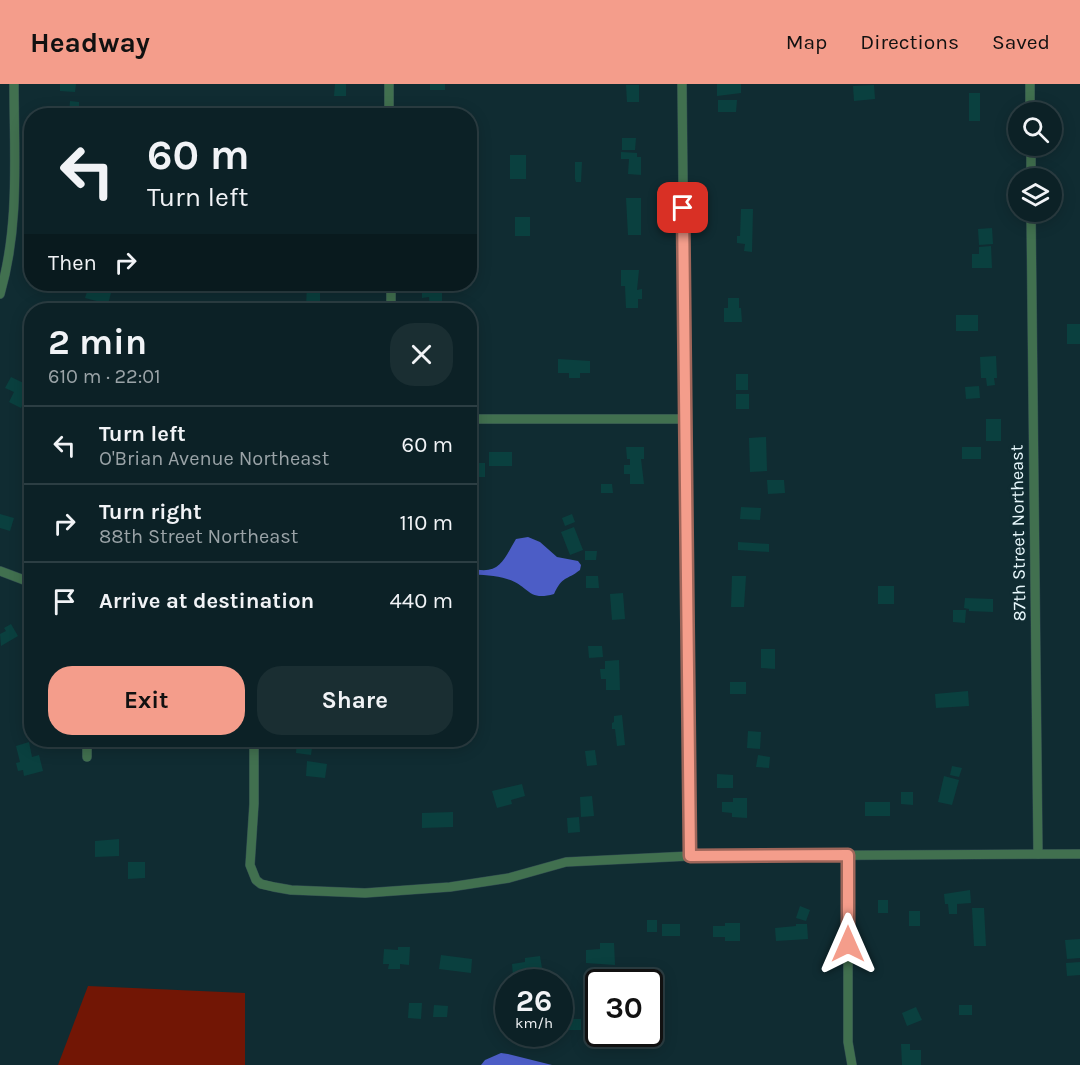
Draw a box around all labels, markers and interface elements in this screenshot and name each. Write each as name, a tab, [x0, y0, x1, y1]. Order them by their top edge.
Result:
text: Headway	[30, 26, 150, 59]
text: Map	[786, 30, 827, 54]
text: Directions	[860, 30, 959, 54]
text: Saved	[992, 30, 1050, 54]
map controls	[1008, 102, 1062, 222]
button: search	[1008, 102, 1062, 156]
text: 60 m	[147, 130, 250, 180]
icon: left	[48, 132, 126, 210]
button: layers	[1008, 168, 1062, 222]
text: Turn left	[147, 181, 248, 213]
pin	[657, 182, 708, 233]
icon: arrive	[666, 191, 699, 224]
icon: right	[109, 246, 142, 279]
text: Then	[48, 250, 97, 276]
text: 2 min	[48, 321, 147, 363]
button: close	[390, 323, 453, 386]
text: 610 m · 22:01	[48, 365, 161, 388]
text: Turn left	[99, 421, 186, 447]
icon: left	[48, 429, 81, 462]
text: 60 m	[402, 432, 453, 458]
street label: 87th Street Northeast	[1005, 444, 1031, 622]
text: O'Brian Avenue Northeast	[99, 447, 329, 470]
text: Turn right	[99, 499, 202, 525]
icon: right	[48, 507, 81, 540]
text: 110 m	[400, 510, 453, 536]
text: 88th Street Northeast	[99, 525, 298, 548]
icon: arrive	[48, 585, 81, 618]
text: Arrive at destination	[99, 588, 314, 614]
text: 440 m	[390, 588, 453, 614]
button: Exit	[48, 666, 245, 735]
button: Share	[257, 666, 453, 735]
position arrow	[816, 912, 880, 976]
speed limit sign: 30	[585, 969, 663, 1047]
text: 26	[516, 983, 552, 1019]
text: km/h	[515, 1014, 553, 1032]

